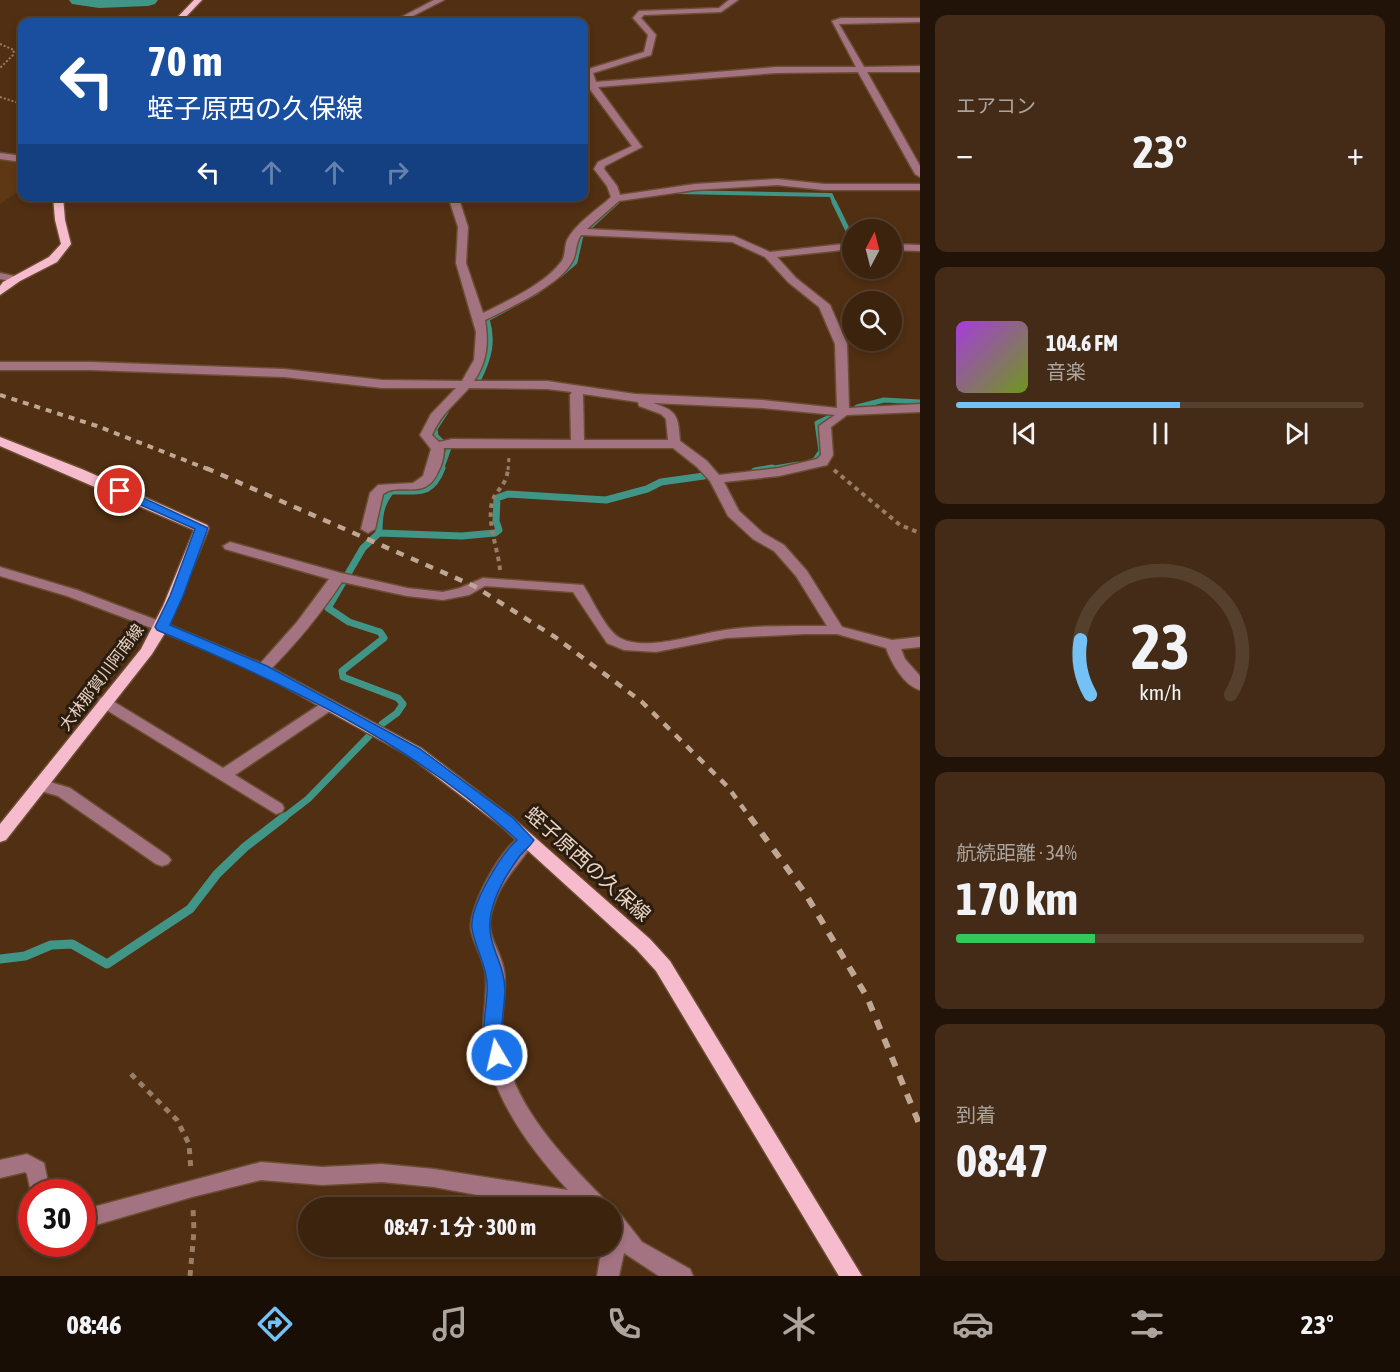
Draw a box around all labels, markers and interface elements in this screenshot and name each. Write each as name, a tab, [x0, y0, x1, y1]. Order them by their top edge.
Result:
text: 70 m	[147, 37, 222, 85]
icon: left	[48, 42, 126, 120]
text: 蛭子原西の久保線	[147, 93, 363, 124]
text: エアコン	[956, 94, 1036, 117]
text: 23°	[1133, 126, 1187, 178]
text: −	[956, 134, 973, 172]
text: +	[1347, 134, 1364, 172]
icon: left	[192, 156, 225, 189]
icon: ahead	[255, 156, 288, 189]
icon: ahead	[318, 156, 351, 189]
icon: right	[381, 156, 414, 189]
north arrow	[842, 219, 902, 279]
map controls	[842, 219, 902, 351]
button: search	[842, 291, 902, 351]
text: 104.6 FM	[1046, 330, 1118, 356]
text: 音楽	[1046, 360, 1086, 383]
icon: previous	[1008, 417, 1041, 450]
icon: pause	[1144, 417, 1177, 450]
icon: next	[1280, 417, 1313, 450]
pin	[94, 465, 145, 516]
icon: arrive	[103, 474, 136, 507]
text: 23	[1131, 611, 1189, 682]
street label: 大林那賀川阿南線	[55, 620, 147, 734]
text: km/h	[1139, 680, 1181, 705]
street label: 蛭子原西の久保線	[521, 802, 655, 926]
text: 航続距離 · 34%	[956, 841, 1077, 864]
text: 170 km	[956, 873, 1078, 925]
position arrow	[465, 1023, 529, 1087]
text: 到着	[956, 1103, 996, 1126]
text: 08:47	[956, 1135, 1049, 1187]
speed limit sign: 30	[18, 1179, 96, 1257]
text: 08:47 · 1 分 · 300 m	[384, 1214, 536, 1240]
icon: directions	[254, 1303, 296, 1345]
icon: music	[429, 1303, 471, 1345]
icon: phone	[603, 1303, 645, 1345]
icon: climate	[778, 1303, 820, 1345]
icon: car	[952, 1303, 994, 1345]
icon: filters	[1126, 1303, 1168, 1345]
text: 08:46	[66, 1309, 122, 1340]
text: 23°	[1301, 1309, 1334, 1340]

